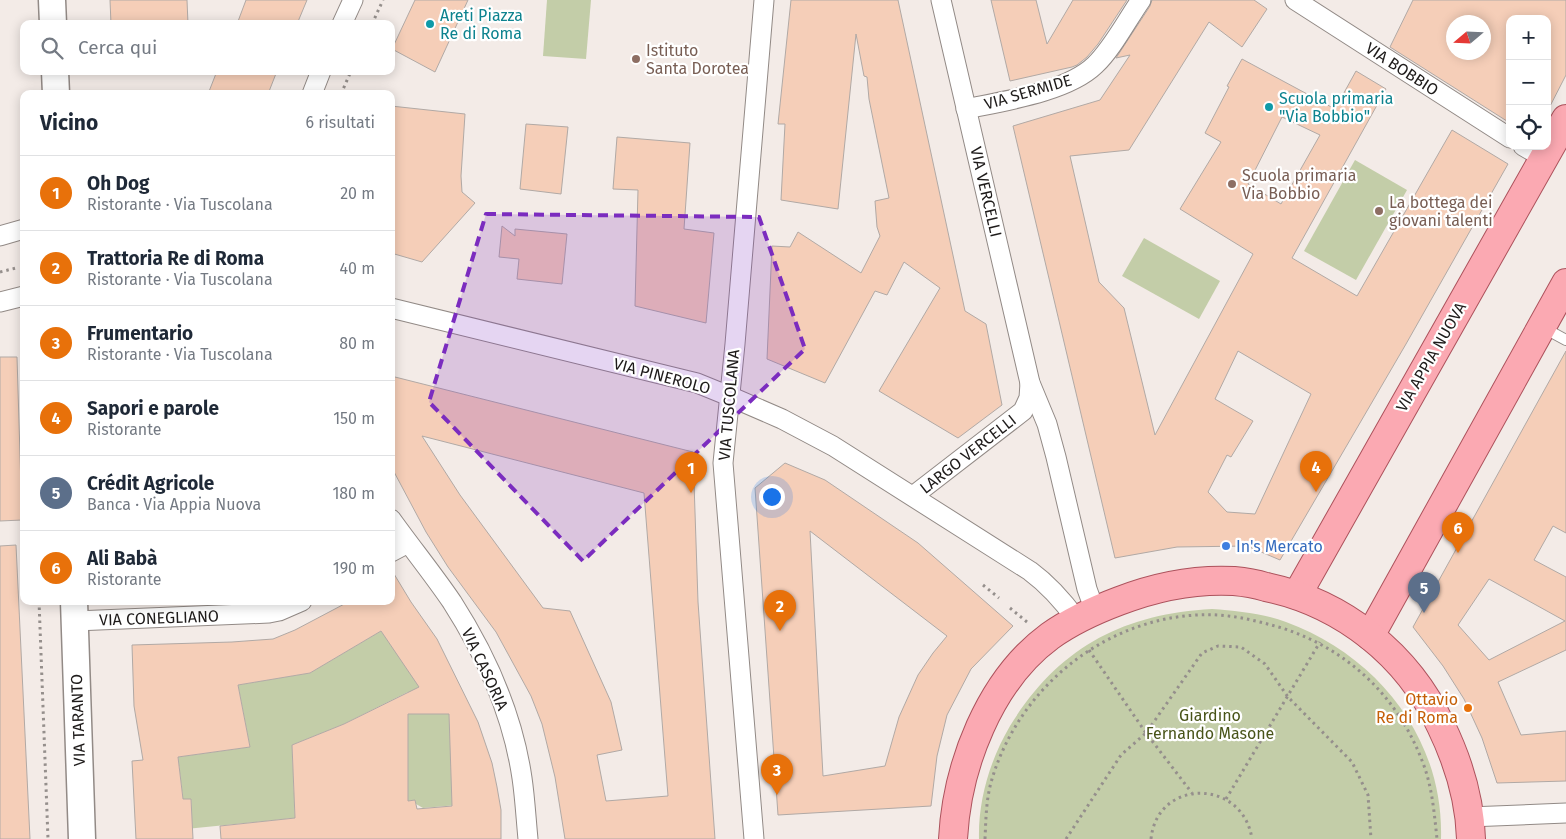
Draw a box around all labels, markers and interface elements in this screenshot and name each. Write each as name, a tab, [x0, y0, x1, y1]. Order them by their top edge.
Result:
place label: Areti Piazza Re di Roma	[440, 6, 523, 43]
north arrow	[1446, 15, 1491, 60]
map controls	[1506, 15, 1551, 150]
button: +	[1506, 15, 1551, 60]
marker: Areti Piazza Re di Roma	[424, 18, 436, 30]
search box	[20, 20, 395, 75]
icon: search	[38, 34, 66, 62]
text: Cerca qui	[78, 36, 157, 59]
street label: VIA BOBBIO	[1362, 38, 1442, 100]
place label: Istituto Santa Dorotea	[646, 41, 749, 78]
marker: Istituto Santa Dorotea	[630, 53, 642, 65]
button: −	[1506, 60, 1551, 105]
street label: VIA SERMIDE	[982, 70, 1074, 114]
place label: Scuola primaria "Via Bobbio"	[1279, 89, 1393, 126]
marker: Scuola primaria "Via Bobbio"	[1263, 101, 1275, 113]
button: locate	[1506, 105, 1551, 150]
text: Vicino	[40, 110, 98, 136]
text: 6 risultati	[305, 113, 375, 132]
street label: VIA VERCELLI	[966, 145, 1006, 239]
place label: Scuola primaria Via Bobbio	[1242, 166, 1356, 203]
text: Oh Dog	[87, 172, 150, 195]
marker: Scuola primaria Via Bobbio	[1226, 178, 1238, 190]
text: 1	[52, 184, 60, 203]
text: 20 m	[340, 184, 375, 203]
place label: La bottega dei giovani talenti	[1389, 193, 1493, 230]
text: Ristorante · Via Tuscolana	[87, 195, 273, 214]
marker: La bottega dei giovani talenti	[1373, 205, 1385, 217]
text: Trattoria Re di Roma	[87, 247, 264, 270]
text: 2	[52, 259, 60, 278]
text: 40 m	[340, 259, 375, 278]
text: Ristorante · Via Tuscolana	[87, 270, 273, 289]
street label: VIA APPIA NUOVA	[1392, 298, 1470, 415]
text: Frumentario	[87, 322, 193, 345]
text: 3	[52, 334, 60, 353]
text: 80 m	[339, 334, 375, 353]
text: Ristorante · Via Tuscolana	[87, 345, 273, 364]
street label: VIA TUSCOLANA	[715, 348, 743, 461]
street label: VIA PINEROLO	[612, 354, 712, 398]
text: Sapori e parole	[87, 397, 219, 420]
text: 4	[51, 409, 61, 428]
text: 150 m	[333, 409, 375, 428]
street label: LARGO VERCELLI	[916, 410, 1020, 498]
text: Ristorante	[87, 420, 162, 439]
pin: 4	[1300, 451, 1332, 492]
pin: 1	[675, 452, 707, 493]
text: Crédit Agricole	[87, 472, 214, 495]
text: 5	[52, 484, 60, 503]
text: 180 m	[332, 484, 375, 503]
your location	[759, 484, 785, 510]
text: Banca · Via Appia Nuova	[87, 495, 261, 514]
pin: 6	[1442, 512, 1474, 553]
place label: In's Mercato	[1236, 537, 1323, 556]
marker: In's Mercato	[1220, 540, 1232, 552]
text: Ali Babà	[87, 547, 157, 570]
text: 6	[51, 559, 61, 578]
text: 190 m	[333, 559, 375, 578]
text: Ristorante	[87, 570, 162, 589]
pin: 5	[1408, 572, 1440, 613]
pin: 2	[764, 590, 796, 631]
street label: VIA CONEGLIANO	[99, 606, 219, 630]
street label: VIA CASORIA	[458, 625, 513, 714]
street label: VIA TARANTO	[67, 674, 89, 766]
place label: Ottavio Re di Roma	[1376, 690, 1458, 727]
marker: Ottavio Re di Roma	[1462, 702, 1474, 714]
park label: Giardino Fernando Masone	[1146, 706, 1274, 743]
pin: 3	[761, 754, 793, 795]

